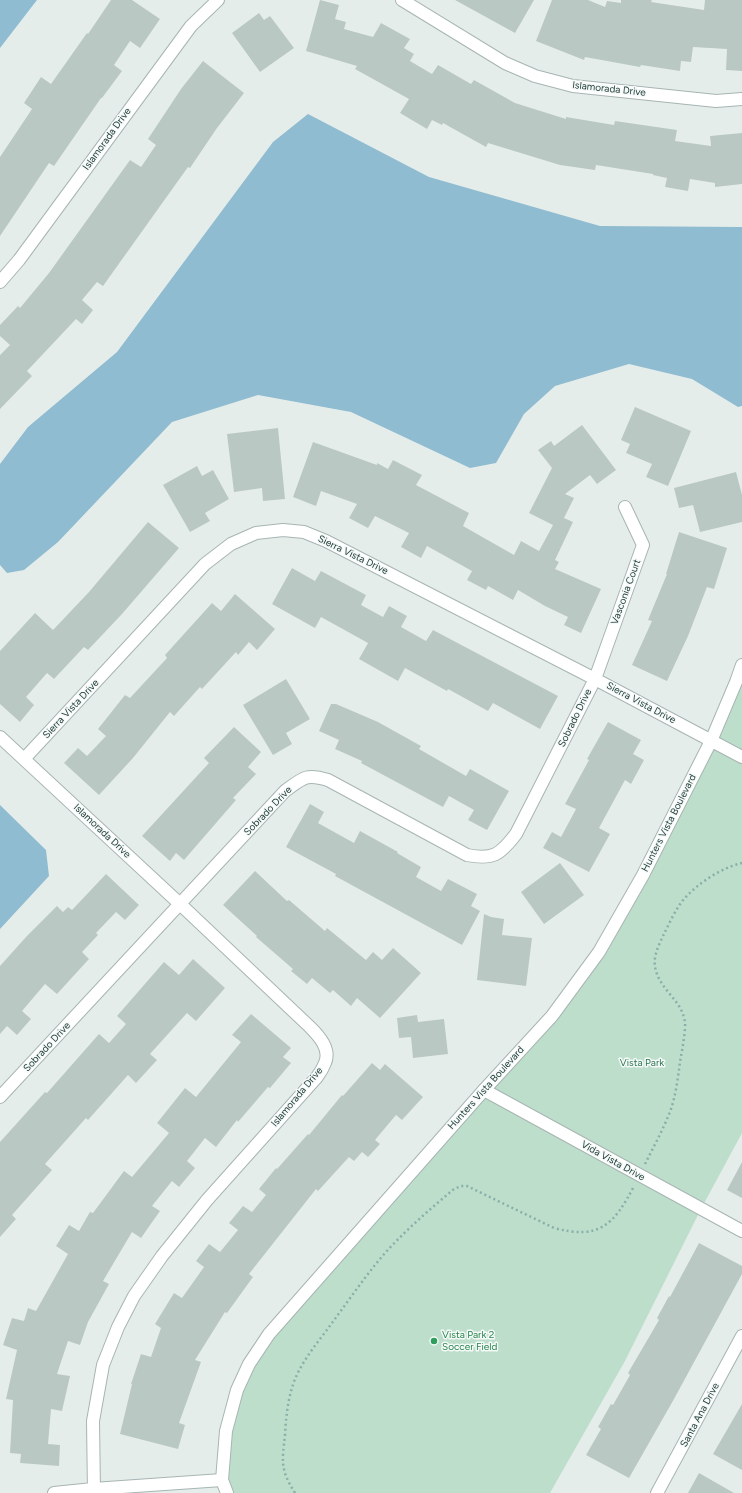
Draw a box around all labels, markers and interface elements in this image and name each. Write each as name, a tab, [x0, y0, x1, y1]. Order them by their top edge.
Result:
street label: Islamorada Drive	[572, 79, 646, 99]
street label: Islamorada Drive	[80, 106, 134, 172]
street label: Sierra Vista Drive	[316, 533, 390, 577]
street label: Vasconia Court	[609, 558, 643, 626]
street label: Sierra Vista Drive	[40, 677, 102, 741]
street label: Sierra Vista Drive	[604, 680, 678, 726]
street label: Sobrado Drive	[556, 687, 594, 749]
street label: Hunters Vista Boulevard	[639, 772, 699, 874]
street label: Sobrado Drive	[242, 784, 294, 838]
street label: Islamorada Drive	[71, 801, 133, 861]
street label: Sobrado Drive	[21, 1020, 73, 1074]
street label: Hunters Vista Boulevard	[445, 1044, 527, 1132]
park label: Vista Park	[620, 1057, 664, 1069]
street label: Islamorada Drive	[269, 1065, 325, 1129]
street label: Vida Vista Drive	[579, 1139, 647, 1183]
place label: Vista Park 2 Soccer Field	[442, 1329, 497, 1352]
marker: Vista Park 2 Soccer Field	[429, 1336, 439, 1346]
street label: Santa Ana Drive	[678, 1381, 722, 1449]

